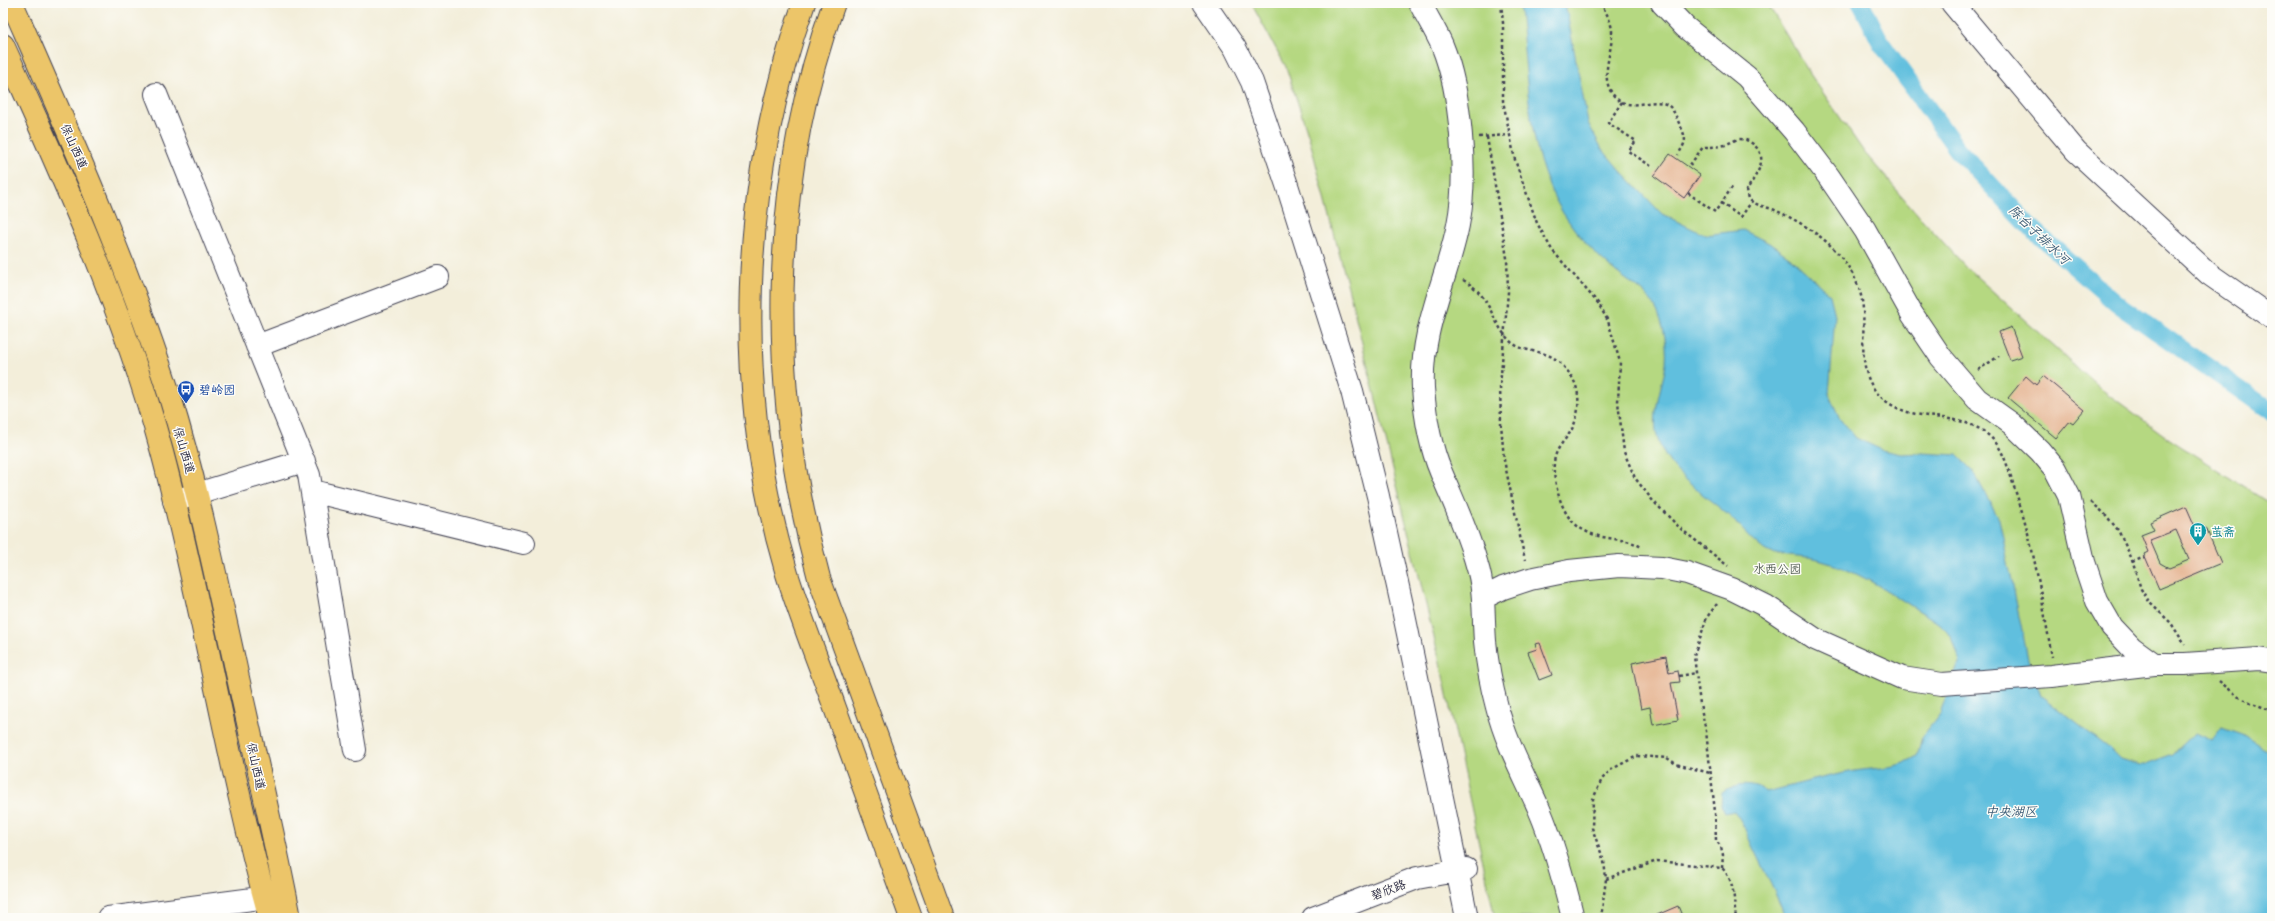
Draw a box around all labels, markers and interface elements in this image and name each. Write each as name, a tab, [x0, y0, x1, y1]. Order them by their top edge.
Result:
street label: 保山西道	[58, 121, 92, 171]
water label: 陈台子排水河	[2006, 201, 2075, 269]
bus stop icon: 碧岭园	[176, 379, 196, 404]
place label: 碧岭园	[199, 381, 235, 397]
street label: 保山西道	[171, 425, 199, 475]
building icon: 茧斋	[2188, 521, 2208, 546]
place label: 茧斋	[2211, 523, 2235, 539]
park label: 水西公园	[1753, 560, 1801, 576]
street label: 保山西道	[244, 741, 270, 791]
water label: 中央湖区	[1985, 802, 2038, 819]
street label: 碧欣路	[1368, 875, 1408, 903]

